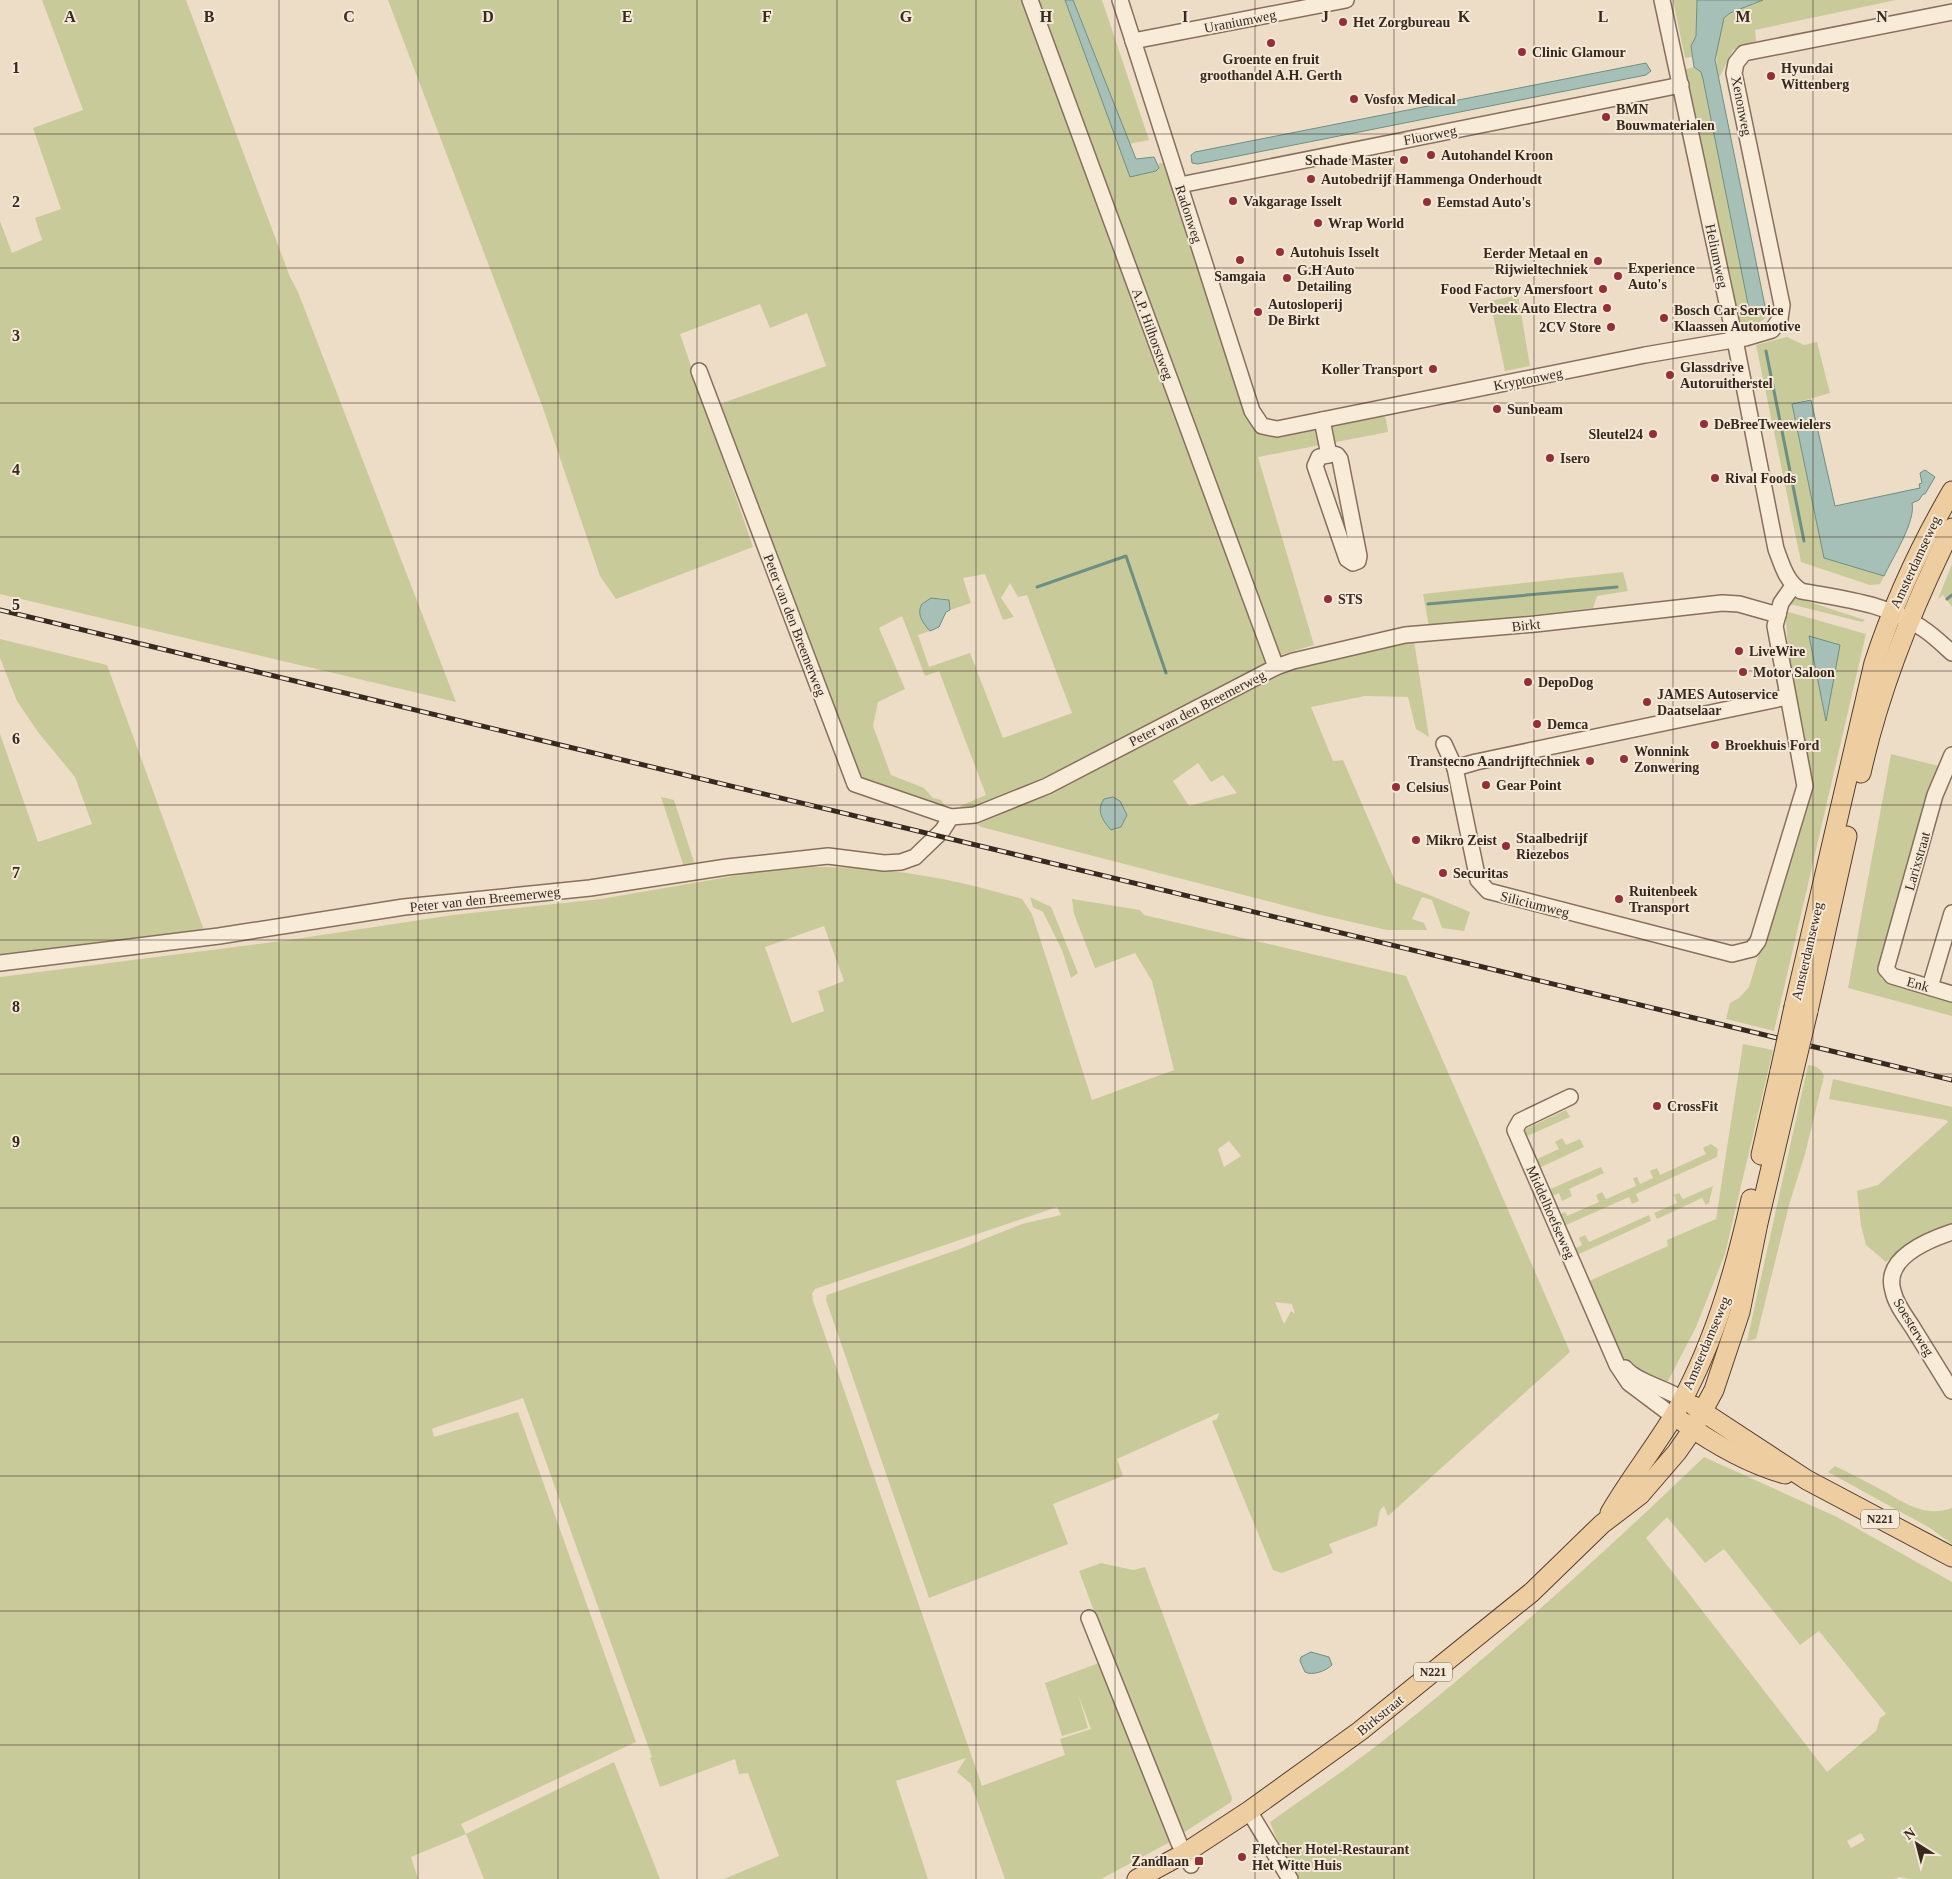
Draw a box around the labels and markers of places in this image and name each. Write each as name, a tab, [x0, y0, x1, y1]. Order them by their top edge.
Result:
place label: Het Zorgbureau	[1353, 15, 1451, 30]
marker: Het Zorgbureau	[1337, 16, 1349, 28]
marker: Groente en fruit groothandel A.H. Gerth	[1265, 37, 1277, 49]
place label: Clinic Glamour	[1532, 45, 1626, 60]
marker: Clinic Glamour	[1516, 46, 1528, 58]
place label: Groente en fruit groothandel A.H. Gerth	[1200, 52, 1342, 83]
place label: Hyundai Wittenberg	[1781, 61, 1849, 92]
marker: Hyundai Wittenberg	[1765, 70, 1777, 82]
place label: Vosfox Medical	[1364, 92, 1456, 107]
marker: Vosfox Medical	[1348, 93, 1360, 105]
place label: BMN Bouwmaterialen	[1616, 102, 1715, 133]
marker: BMN Bouwmaterialen	[1600, 111, 1612, 123]
place label: Autohandel Kroon	[1441, 148, 1553, 163]
marker: Autohandel Kroon	[1425, 149, 1437, 161]
place label: Schade Master	[1305, 153, 1394, 168]
marker: Schade Master	[1398, 154, 1410, 166]
place label: Autobedrijf Hammenga Onderhoudt	[1321, 172, 1542, 187]
marker: Autobedrijf Hammenga Onderhoudt	[1305, 173, 1317, 185]
place label: Vakgarage Isselt	[1243, 194, 1342, 209]
marker: Vakgarage Isselt	[1227, 195, 1239, 207]
place label: Eemstad Auto's	[1437, 195, 1531, 210]
marker: Eemstad Auto's	[1421, 196, 1433, 208]
place label: Wrap World	[1328, 216, 1404, 231]
marker: Wrap World	[1312, 217, 1324, 229]
place label: Autohuis Isselt	[1290, 245, 1379, 260]
marker: Autohuis Isselt	[1274, 246, 1286, 258]
place label: Eerder Metaal en Rijwieltechniek	[1483, 246, 1588, 277]
marker: Samgaia	[1234, 254, 1246, 266]
marker: Eerder Metaal en Rijwieltechniek	[1592, 255, 1604, 267]
place label: Experience Auto's	[1628, 261, 1695, 292]
place label: G.H Auto Detailing	[1297, 263, 1355, 294]
place label: Samgaia	[1214, 269, 1266, 284]
marker: Experience Auto's	[1612, 270, 1624, 282]
marker: G.H Auto Detailing	[1281, 272, 1293, 284]
place label: Food Factory Amersfoort	[1441, 282, 1593, 297]
marker: Food Factory Amersfoort	[1597, 283, 1609, 295]
place label: Autosloperij De Birkt	[1268, 297, 1343, 328]
place label: Verbeek Auto Electra	[1468, 301, 1597, 316]
marker: Verbeek Auto Electra	[1601, 302, 1613, 314]
place label: Bosch Car Service Klaassen Automotive	[1674, 303, 1800, 334]
marker: Autosloperij De Birkt	[1252, 306, 1264, 318]
marker: Bosch Car Service Klaassen Automotive	[1658, 312, 1670, 324]
place label: 2CV Store	[1539, 320, 1601, 335]
marker: 2CV Store	[1605, 321, 1617, 333]
place label: Glassdrive Autoruitherstel	[1680, 360, 1773, 391]
place label: Koller Transport	[1322, 362, 1423, 377]
marker: Koller Transport	[1427, 363, 1439, 375]
marker: Glassdrive Autoruitherstel	[1664, 369, 1676, 381]
place label: Sunbeam	[1507, 402, 1563, 417]
marker: Sunbeam	[1491, 403, 1503, 415]
place label: DeBreeTweewielers	[1714, 417, 1831, 432]
marker: DeBreeTweewielers	[1698, 418, 1710, 430]
place label: Sleutel24	[1589, 427, 1643, 442]
marker: Sleutel24	[1647, 428, 1659, 440]
place label: Isero	[1560, 451, 1590, 466]
marker: Isero	[1544, 452, 1556, 464]
place label: Rival Foods	[1725, 471, 1797, 486]
marker: Rival Foods	[1709, 472, 1721, 484]
place label: STS	[1338, 592, 1363, 607]
marker: STS	[1322, 593, 1334, 605]
place label: LiveWire	[1749, 644, 1805, 659]
marker: LiveWire	[1733, 645, 1745, 657]
place label: Motor Saloon	[1753, 665, 1835, 680]
marker: Motor Saloon	[1737, 666, 1749, 678]
place label: DepoDog	[1538, 675, 1593, 690]
marker: DepoDog	[1522, 676, 1534, 688]
place label: JAMES Autoservice Daatselaar	[1657, 687, 1778, 718]
marker: JAMES Autoservice Daatselaar	[1641, 696, 1653, 708]
place label: Demca	[1547, 717, 1588, 732]
marker: Demca	[1531, 718, 1543, 730]
place label: Broekhuis Ford	[1725, 738, 1819, 753]
marker: Broekhuis Ford	[1709, 739, 1721, 751]
place label: Wonnink Zonwering	[1634, 744, 1699, 775]
marker: Wonnink Zonwering	[1618, 753, 1630, 765]
place label: Transtecno Aandrijftechniek	[1408, 754, 1580, 769]
marker: Transtecno Aandrijftechniek	[1584, 755, 1596, 767]
place label: Gear Point	[1496, 778, 1562, 793]
marker: Gear Point	[1480, 779, 1492, 791]
place label: Celsius	[1406, 780, 1449, 795]
marker: Celsius	[1390, 781, 1402, 793]
place label: Staalbedrijf Riezebos	[1516, 831, 1588, 862]
place label: Mikro Zeist	[1426, 833, 1497, 848]
marker: Mikro Zeist	[1410, 834, 1422, 846]
marker: Staalbedrijf Riezebos	[1500, 840, 1512, 852]
place label: Securitas	[1453, 866, 1509, 881]
marker: Securitas	[1437, 867, 1449, 879]
place label: Ruitenbeek Transport	[1629, 884, 1698, 915]
marker: Ruitenbeek Transport	[1613, 893, 1625, 905]
place label: CrossFit	[1667, 1099, 1718, 1114]
marker: CrossFit	[1651, 1100, 1663, 1112]
place label: Fletcher Hotel-Restaurant Het Witte Huis	[1252, 1842, 1410, 1873]
marker: Fletcher Hotel-Restaurant Het Witte Huis	[1236, 1851, 1248, 1863]
place label: Zandlaan	[1131, 1854, 1189, 1869]
marker: Zandlaan	[1193, 1855, 1205, 1867]

